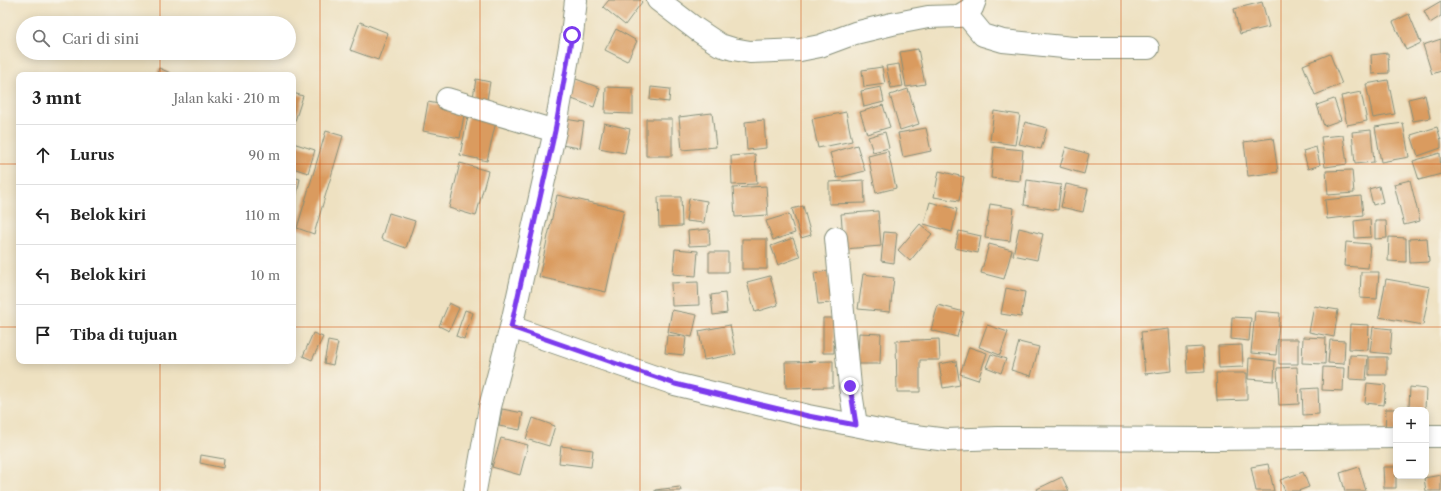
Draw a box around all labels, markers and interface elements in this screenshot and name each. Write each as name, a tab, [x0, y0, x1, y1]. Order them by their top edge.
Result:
search box	[16, 16, 296, 60]
route start	[563, 26, 581, 44]
icon: search	[30, 27, 52, 49]
text: Cari di sini	[62, 29, 139, 48]
text: 3 mnt	[32, 88, 81, 108]
text: Jalan kaki · 210 m	[173, 90, 280, 106]
icon: ahead	[32, 144, 54, 166]
text: Lurus	[70, 145, 115, 164]
text: 90 m	[249, 147, 280, 163]
icon: left	[32, 204, 54, 226]
text: Belok kiri	[70, 205, 146, 224]
text: 110 m	[245, 207, 280, 223]
icon: left	[32, 264, 54, 286]
text: Belok kiri	[70, 265, 146, 284]
text: 10 m	[251, 267, 280, 283]
icon: arrive	[32, 324, 54, 346]
text: Tiba di tujuan	[70, 325, 178, 344]
route end	[841, 377, 859, 395]
map controls	[1393, 407, 1429, 479]
button: +	[1393, 407, 1429, 443]
button: −	[1393, 443, 1429, 479]

